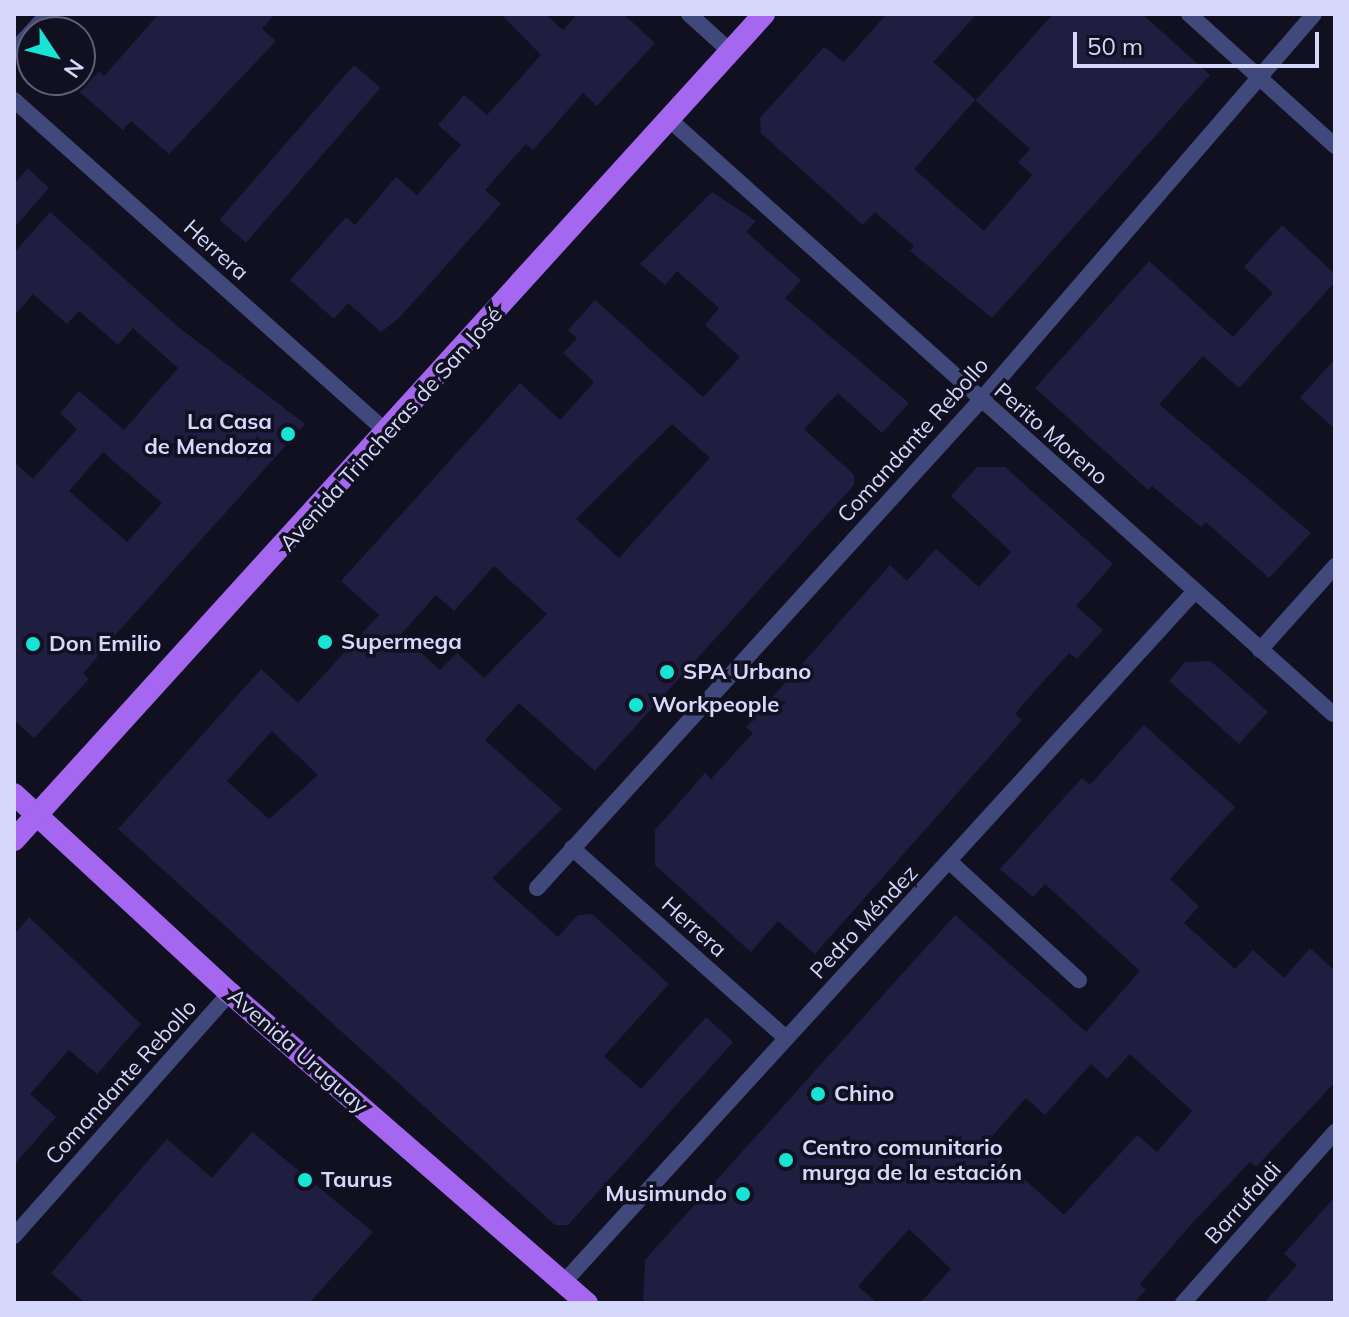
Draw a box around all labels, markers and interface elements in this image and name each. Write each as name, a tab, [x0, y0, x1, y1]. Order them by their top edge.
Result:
north arrow	[16, 16, 96, 96]
scale bar	[1077, 16, 1323, 66]
text: 50 m	[1087, 31, 1143, 61]
text: N	[58, 54, 90, 83]
street label: Herrera	[178, 214, 254, 286]
street label: Avenida Trincheras de San José	[274, 301, 508, 557]
street label: Comandante Rebollo	[832, 352, 994, 528]
street label: Perito Moreno	[989, 378, 1113, 490]
place label: La Casa de Mendoza	[144, 408, 272, 460]
marker: La Casa de Mendoza	[279, 425, 297, 443]
place label: Supermega	[341, 629, 462, 655]
place label: Don Emilio	[49, 631, 161, 657]
marker: Supermega	[316, 633, 334, 651]
marker: Don Emilio	[24, 635, 42, 653]
place label: SPA Urbano	[683, 659, 811, 685]
marker: SPA Urbano	[658, 663, 676, 681]
place label: Workpeople	[652, 692, 779, 718]
marker: Workpeople	[627, 696, 645, 714]
street label: Pedro Méndez	[805, 860, 923, 984]
street label: Herrera	[656, 891, 732, 963]
street label: Avenida Uruguay	[223, 983, 373, 1119]
street label: Comandante Rebollo	[40, 994, 202, 1170]
place label: Chino	[834, 1081, 894, 1107]
marker: Chino	[809, 1085, 827, 1103]
place label: Centro comunitario murga de la estación	[802, 1134, 1022, 1186]
marker: Centro comunitario murga de la estación	[777, 1151, 795, 1169]
street label: Barrufaldi	[1199, 1157, 1287, 1249]
place label: Taurus	[321, 1167, 392, 1193]
marker: Taurus	[296, 1171, 314, 1189]
place label: Musimundo	[605, 1181, 727, 1207]
marker: Musimundo	[734, 1185, 752, 1203]

